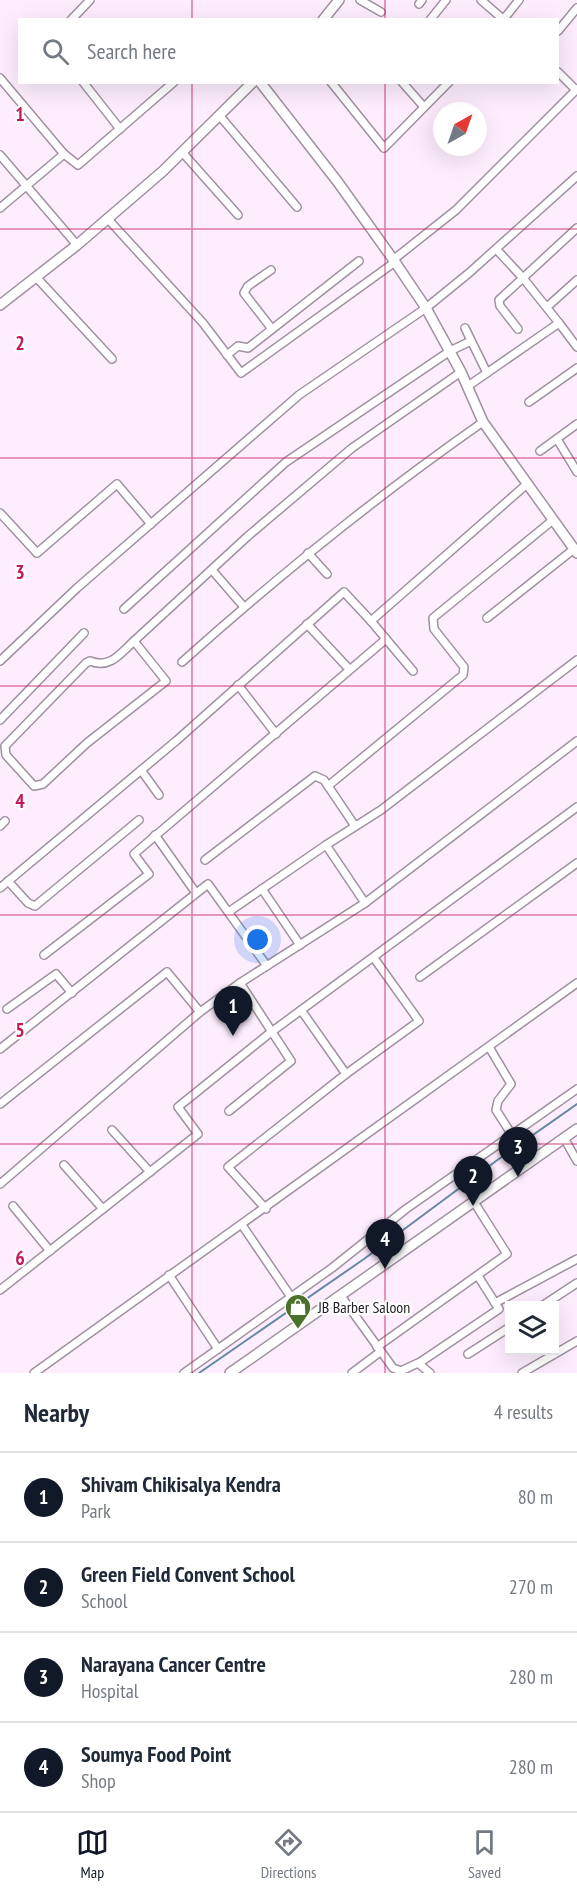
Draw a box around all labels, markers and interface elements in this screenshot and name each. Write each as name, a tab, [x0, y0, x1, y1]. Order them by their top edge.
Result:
search box	[18, 18, 559, 84]
icon: search	[39, 35, 72, 68]
text: Search here	[87, 37, 176, 65]
text: 1	[15, 101, 25, 127]
north arrow	[433, 102, 487, 156]
text: 2	[15, 330, 25, 356]
text: 3	[15, 559, 25, 585]
text: 4	[15, 788, 25, 814]
your location	[243, 925, 272, 954]
pin: 1	[214, 986, 252, 1036]
text: 5	[15, 1017, 25, 1043]
pin: 3	[498, 1128, 538, 1177]
pin: 2	[454, 1156, 492, 1206]
pin: 4	[366, 1220, 404, 1269]
text: 6	[15, 1245, 25, 1271]
shop icon: JB Barber Saloon	[283, 1292, 313, 1330]
place label: JB Barber Saloon	[317, 1297, 410, 1317]
map controls	[505, 1301, 559, 1355]
button: layers	[505, 1301, 559, 1355]
text: Nearby	[24, 1396, 89, 1429]
text: 4 results	[494, 1399, 553, 1425]
text: Shivam Chikisalya Kendra	[81, 1470, 281, 1498]
text: 1	[39, 1484, 48, 1510]
text: 80 m	[518, 1484, 553, 1510]
text: Park	[81, 1498, 111, 1524]
text: Green Field Convent School	[81, 1560, 295, 1588]
text: 2	[39, 1574, 48, 1600]
text: 270 m	[509, 1574, 553, 1600]
text: School	[81, 1588, 127, 1614]
text: Narayana Cancer Centre	[81, 1650, 266, 1678]
text: 3	[39, 1664, 48, 1690]
text: 280 m	[509, 1664, 553, 1690]
text: Hospital	[81, 1678, 138, 1704]
text: Soumya Food Point	[81, 1740, 231, 1768]
text: 4	[39, 1754, 48, 1780]
text: 280 m	[509, 1754, 553, 1780]
text: Shop	[81, 1768, 116, 1794]
tab: Map	[76, 1826, 109, 1882]
tab: Directions	[261, 1826, 316, 1882]
tab: Saved	[468, 1826, 501, 1882]

